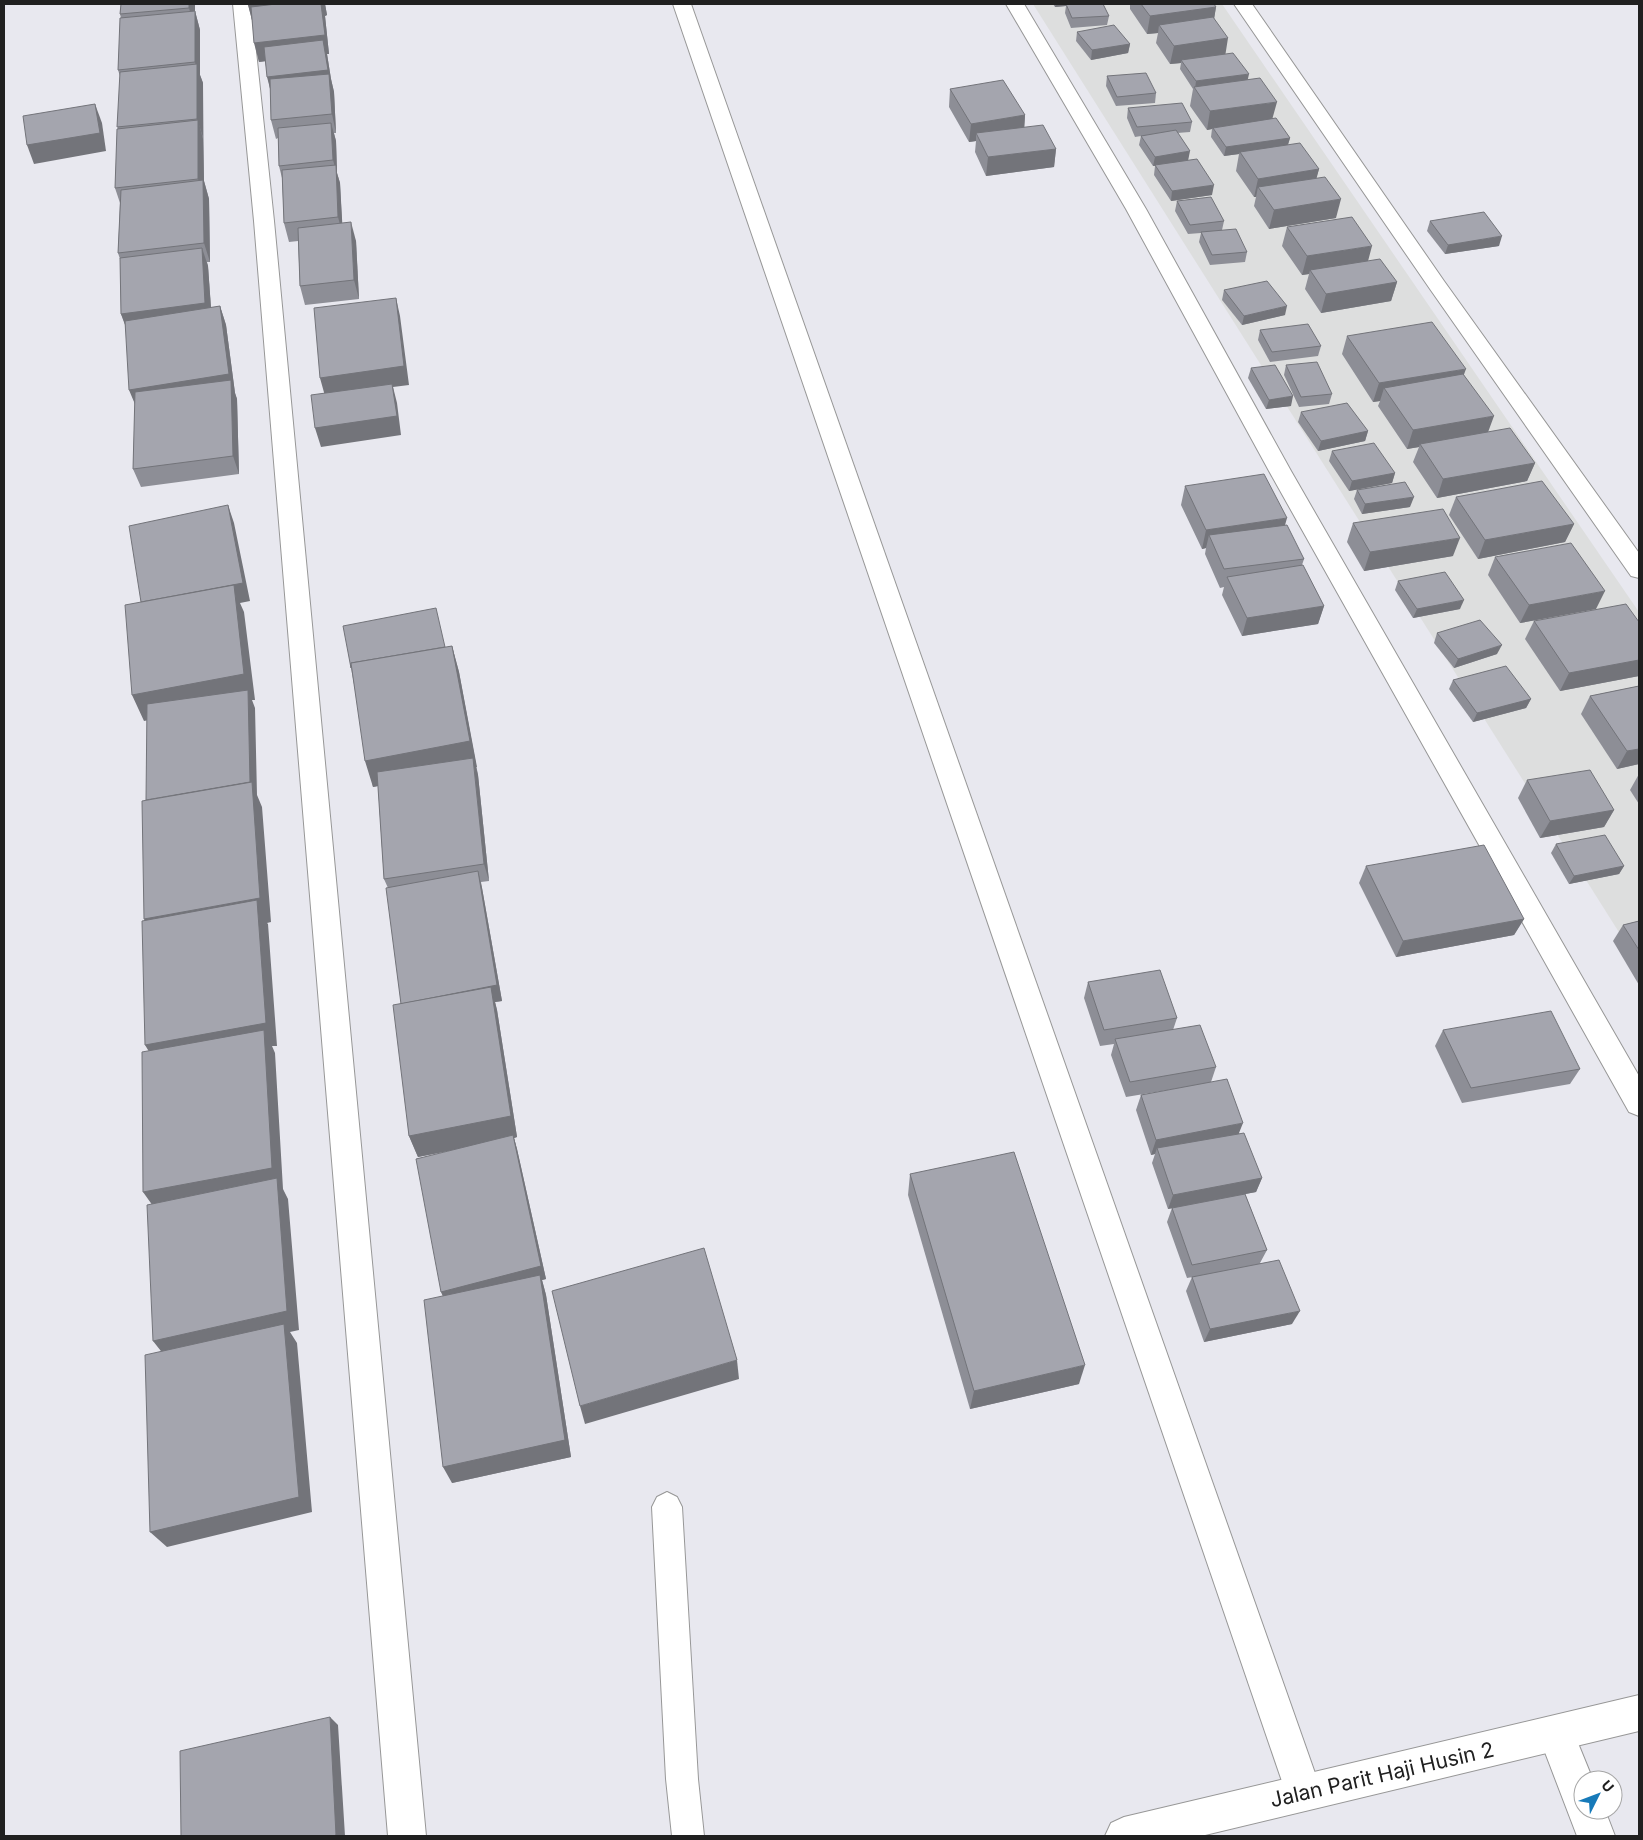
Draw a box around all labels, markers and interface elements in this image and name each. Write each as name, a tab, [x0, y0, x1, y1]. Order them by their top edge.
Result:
street label: Jalan Parit Haji Husin 2	[1267, 1737, 1496, 1812]
north arrow	[1573, 1770, 1623, 1820]
text: U	[1598, 1776, 1618, 1795]

